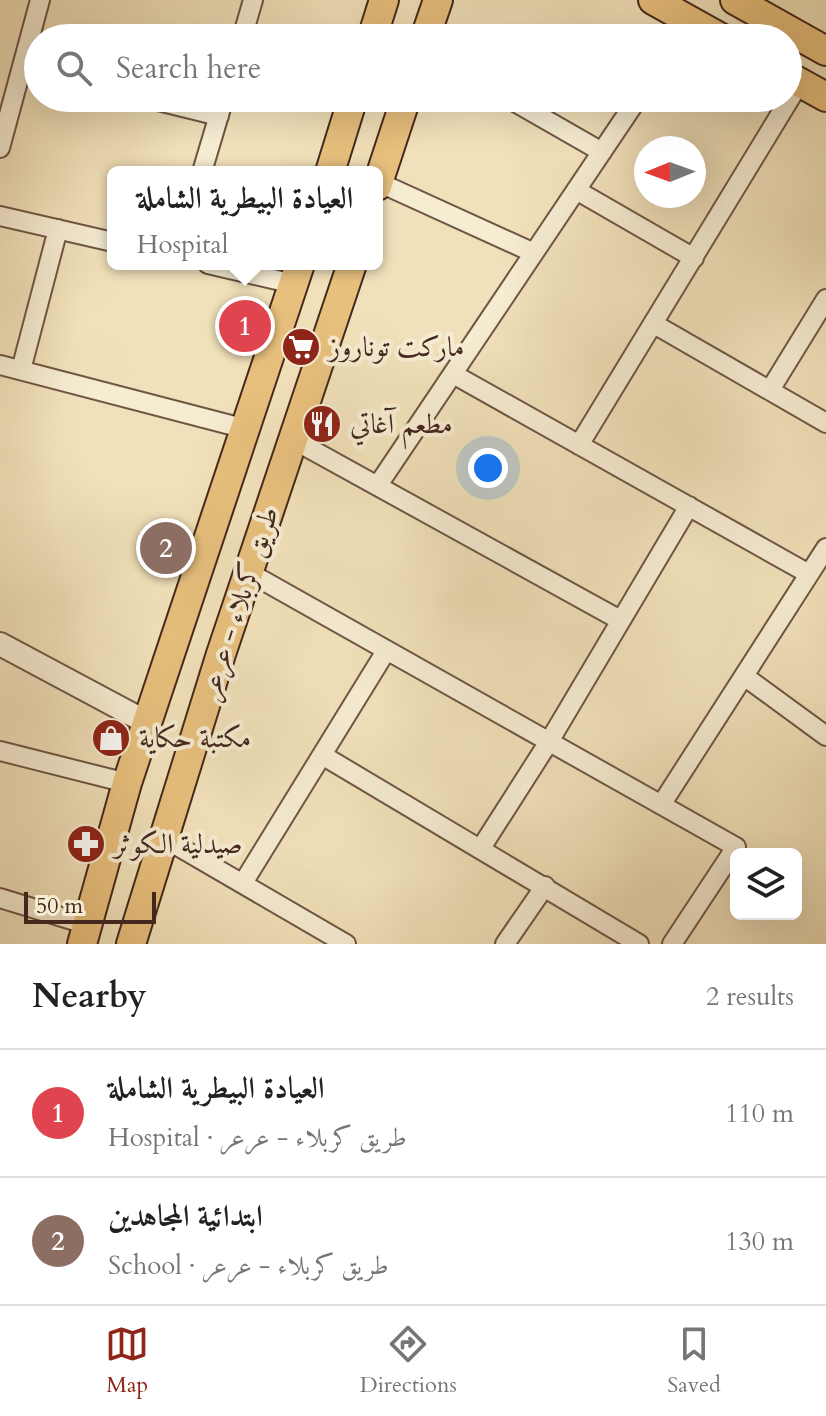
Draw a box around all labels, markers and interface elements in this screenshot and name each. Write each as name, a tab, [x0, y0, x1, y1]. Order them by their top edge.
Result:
search box	[24, 24, 802, 112]
icon: search	[52, 46, 96, 90]
text: Search here	[116, 48, 261, 89]
north arrow	[634, 136, 706, 208]
popup	[107, 166, 383, 270]
text: العيادة البيطرية الشاملة	[137, 178, 353, 219]
text: Hospital	[137, 227, 228, 262]
pin: 1	[219, 296, 271, 356]
supermarket icon: ماركت توناروز	[280, 326, 322, 368]
place label: ماركت توناروز	[326, 328, 464, 366]
restaurant icon: مطعم آغاتي	[301, 403, 343, 445]
place label: مطعم آغاتي	[350, 405, 453, 450]
your location	[468, 448, 508, 488]
street label: طريق كربلاء - عرعر	[190, 502, 288, 704]
pin: 2	[140, 518, 192, 578]
shop icon: مكتبة حكاية	[90, 717, 132, 759]
place label: مكتبة حكاية	[139, 719, 251, 757]
pharmacy icon: صيدلية الكوثر	[65, 823, 107, 865]
place label: صيدلية الكوثر	[111, 825, 243, 863]
map controls	[730, 848, 802, 920]
button: layers	[730, 848, 802, 920]
scale bar	[24, 888, 156, 924]
text: 50 m	[36, 891, 83, 921]
text: Nearby	[32, 973, 147, 1019]
text: 2 results	[706, 979, 794, 1014]
text: العيادة البيطرية الشاملة	[108, 1068, 325, 1109]
text: 1	[51, 1096, 65, 1131]
text: 110 m	[725, 1096, 794, 1131]
text: Hospital · طريق كربلاء - عرعر	[108, 1120, 407, 1155]
text: ابتدائية المجاهدين	[108, 1196, 263, 1237]
text: 2	[51, 1224, 65, 1259]
text: 130 m	[725, 1224, 794, 1259]
text: School · طريق كربلاء - عرعر	[108, 1248, 389, 1283]
tab: Map	[105, 1322, 149, 1400]
tab: Directions	[360, 1322, 457, 1400]
tab: Saved	[667, 1322, 721, 1400]

